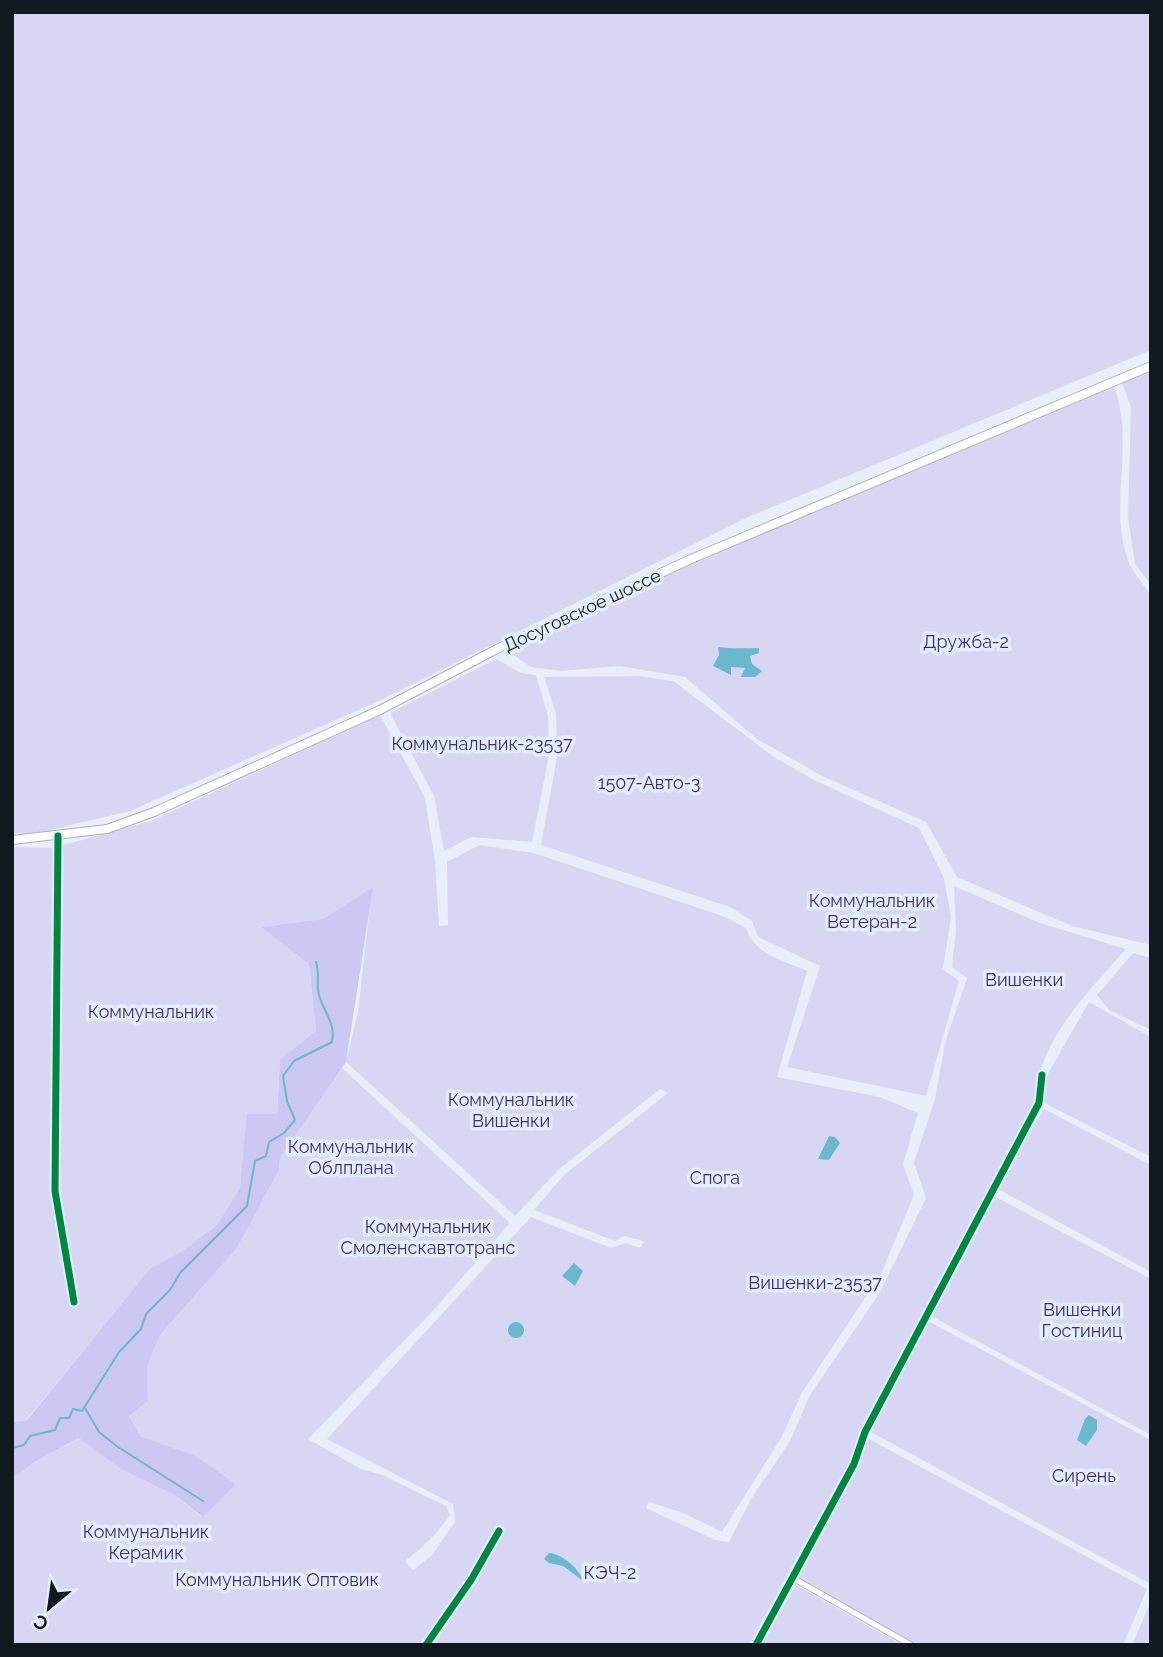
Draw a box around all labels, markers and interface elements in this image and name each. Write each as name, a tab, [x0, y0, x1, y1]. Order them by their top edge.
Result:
street label: Досуговское шоссе	[500, 564, 664, 656]
park label: Дружба-2	[923, 631, 1009, 652]
park label: Коммунальник-23537	[391, 733, 573, 754]
park label: 1507-Авто-3	[598, 772, 700, 793]
park label: Коммунальник Ветеран-2	[809, 890, 935, 932]
park label: Вишенки	[985, 969, 1063, 990]
park label: Коммунальник	[88, 1001, 214, 1022]
park label: Коммунальник Вишенки	[448, 1089, 574, 1131]
park label: Коммунальник Облплана	[288, 1136, 414, 1178]
park label: Спога	[690, 1167, 740, 1188]
park label: Коммунальник Смоленскавтотранс	[341, 1216, 516, 1258]
park label: Вишенки-23537	[748, 1272, 882, 1293]
park label: Вишенки Гостиниц	[1042, 1299, 1122, 1341]
park label: Сирень	[1052, 1465, 1116, 1486]
park label: Коммунальник Керамик	[83, 1521, 209, 1563]
park label: КЭЧ-2	[584, 1562, 636, 1583]
park label: Коммунальник Оптовик	[175, 1569, 379, 1590]
north arrow	[14, 1573, 84, 1643]
text: С	[30, 1610, 52, 1636]

